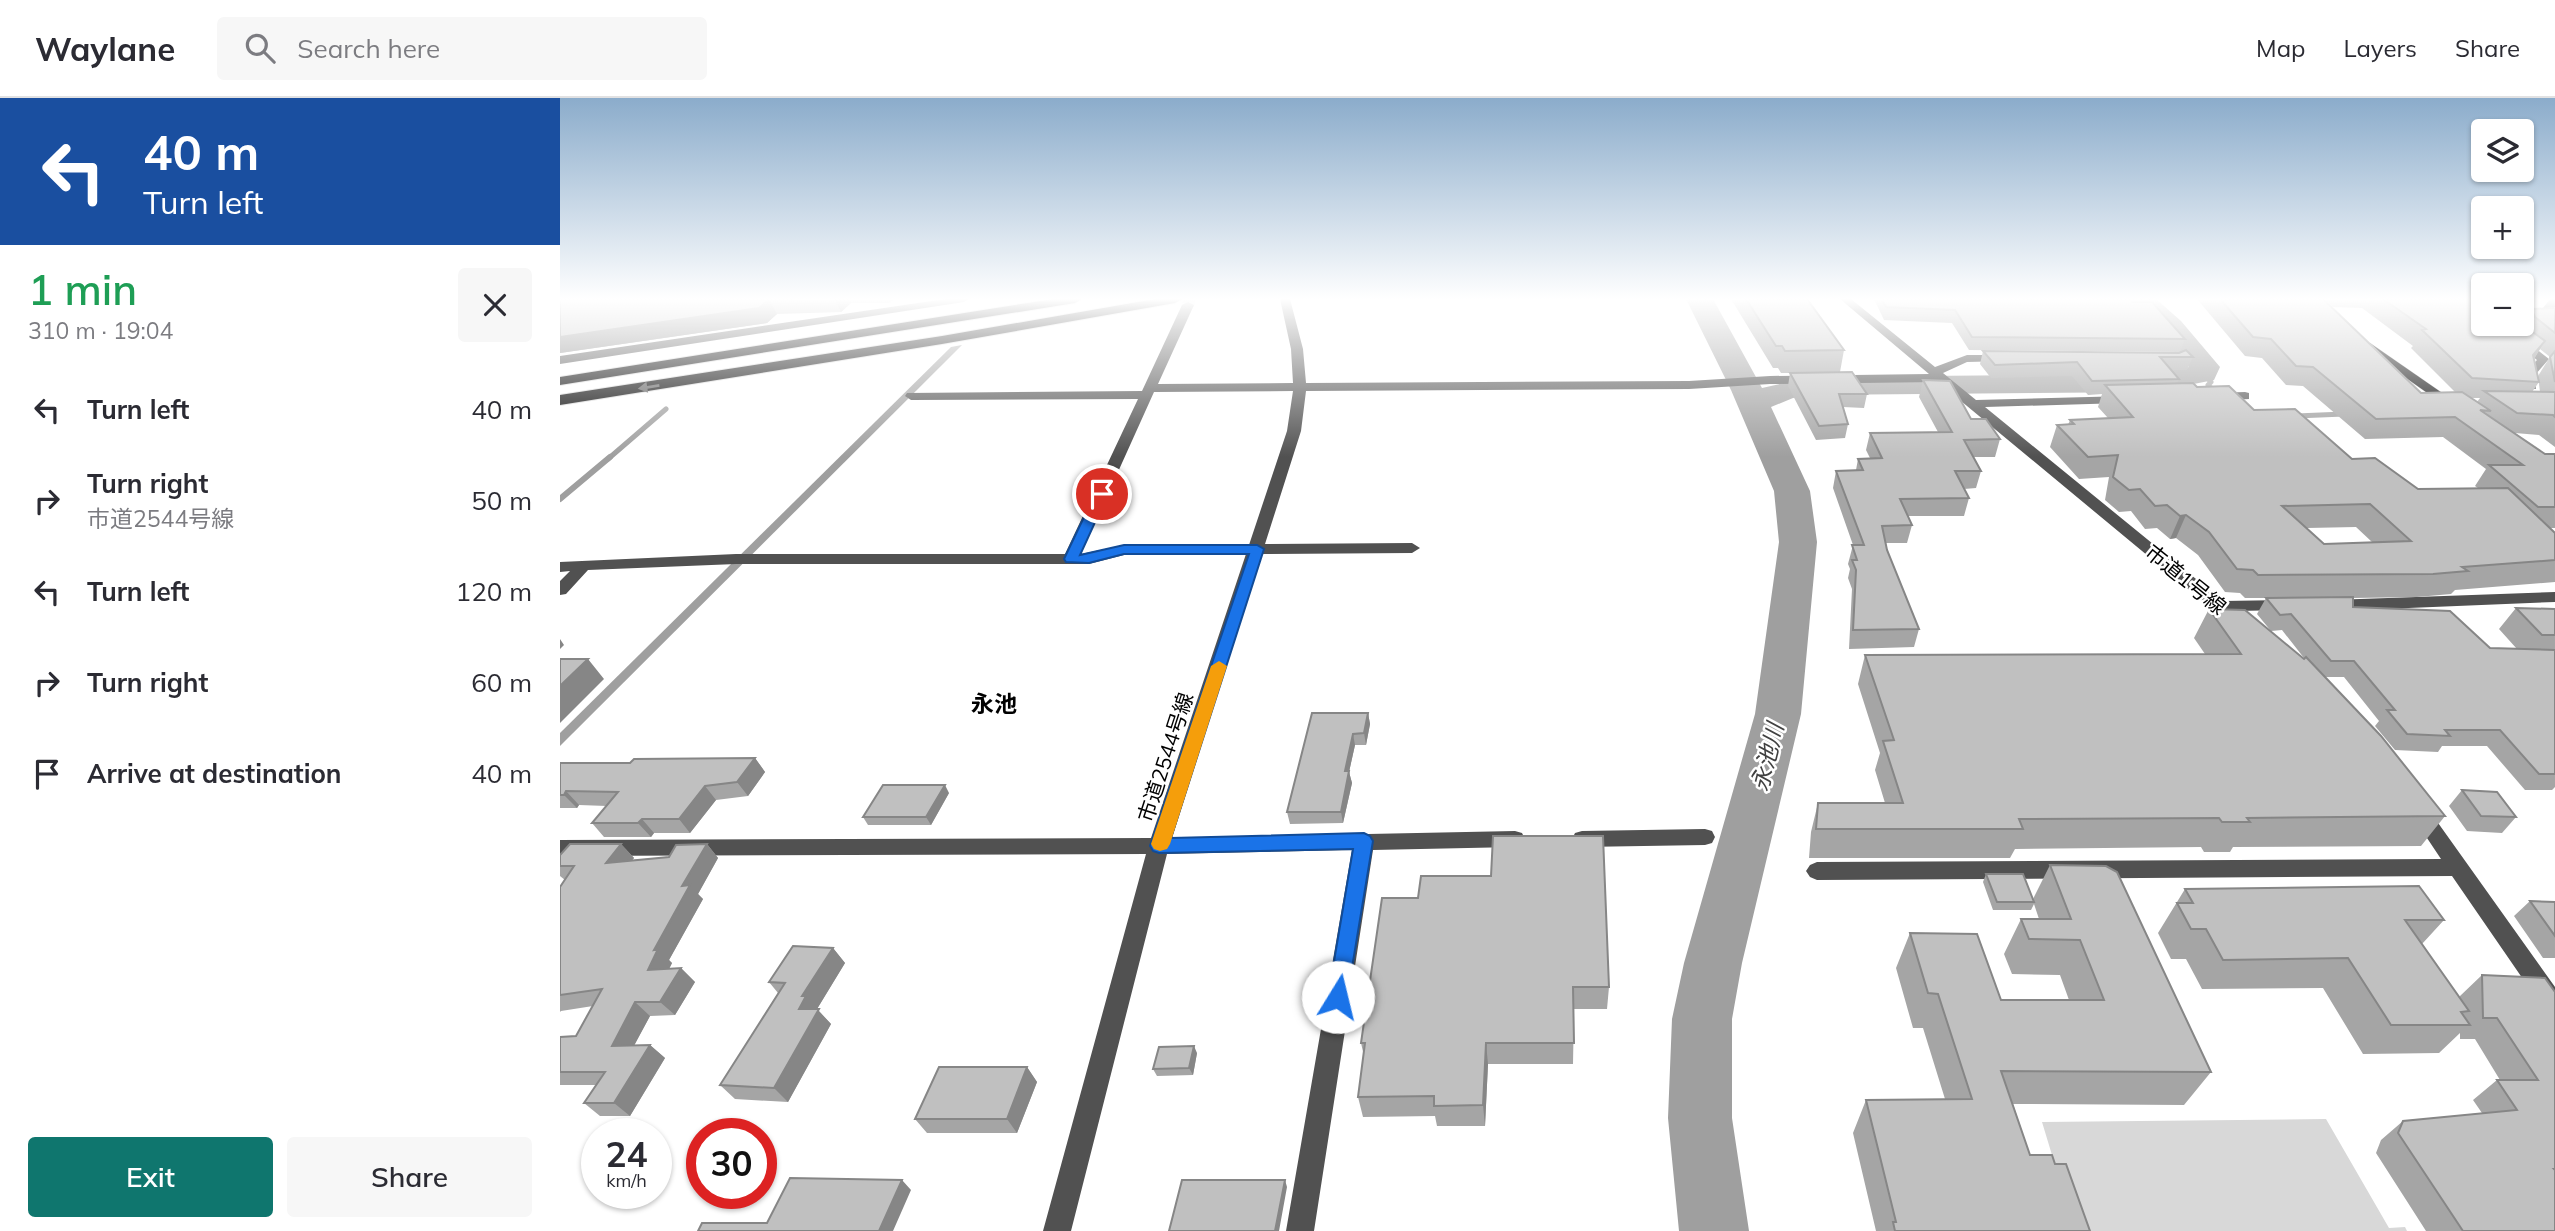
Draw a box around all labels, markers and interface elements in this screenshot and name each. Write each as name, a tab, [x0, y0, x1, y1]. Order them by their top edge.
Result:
search box	[217, 17, 707, 80]
text: Waylane	[35, 28, 175, 69]
icon: search	[241, 29, 279, 67]
text: Search here	[297, 32, 440, 65]
text: Map	[2256, 33, 2305, 63]
text: Layers	[2343, 33, 2417, 63]
text: Share	[2455, 33, 2520, 63]
map controls	[2471, 119, 2534, 336]
button: layers	[2471, 119, 2534, 182]
text: 40 m	[143, 121, 259, 182]
icon: left	[28, 126, 119, 217]
text: Turn left	[143, 182, 263, 222]
button: +	[2471, 196, 2534, 259]
text: 1 min	[28, 263, 137, 316]
button: close	[458, 268, 532, 342]
button: −	[2471, 273, 2534, 336]
text: 310 m · 19:04	[28, 316, 173, 345]
one-way arrow	[638, 382, 660, 393]
icon: left	[28, 391, 66, 429]
text: Turn left	[87, 393, 189, 426]
text: 40 m	[471, 393, 532, 426]
pin	[1072, 464, 1132, 524]
text: Turn right	[87, 467, 208, 500]
icon: arrive	[1083, 475, 1121, 513]
icon: right	[28, 482, 66, 520]
text: 50 m	[471, 484, 532, 517]
text: 市道2544号線	[87, 504, 234, 533]
street label: 市道1号線	[2140, 538, 2232, 620]
icon: left	[28, 573, 66, 611]
text: Turn left	[87, 575, 189, 608]
text: 120 m	[456, 575, 532, 608]
icon: right	[28, 664, 66, 702]
text: Turn right	[87, 666, 208, 699]
text: 60 m	[471, 666, 532, 699]
district label: 永池	[971, 689, 1017, 718]
street label: 市道2544号線	[1132, 689, 1198, 825]
water label: 永池川	[1745, 717, 1790, 794]
icon: arrive	[28, 755, 66, 793]
text: Arrive at destination	[87, 757, 342, 790]
text: 40 m	[471, 757, 532, 790]
position arrow	[1301, 960, 1375, 1034]
speed limit sign: 30	[686, 1118, 777, 1209]
text: 24	[605, 1132, 648, 1176]
button: Exit	[28, 1137, 273, 1217]
button: Share	[287, 1137, 532, 1217]
text: km/h	[606, 1169, 647, 1192]

